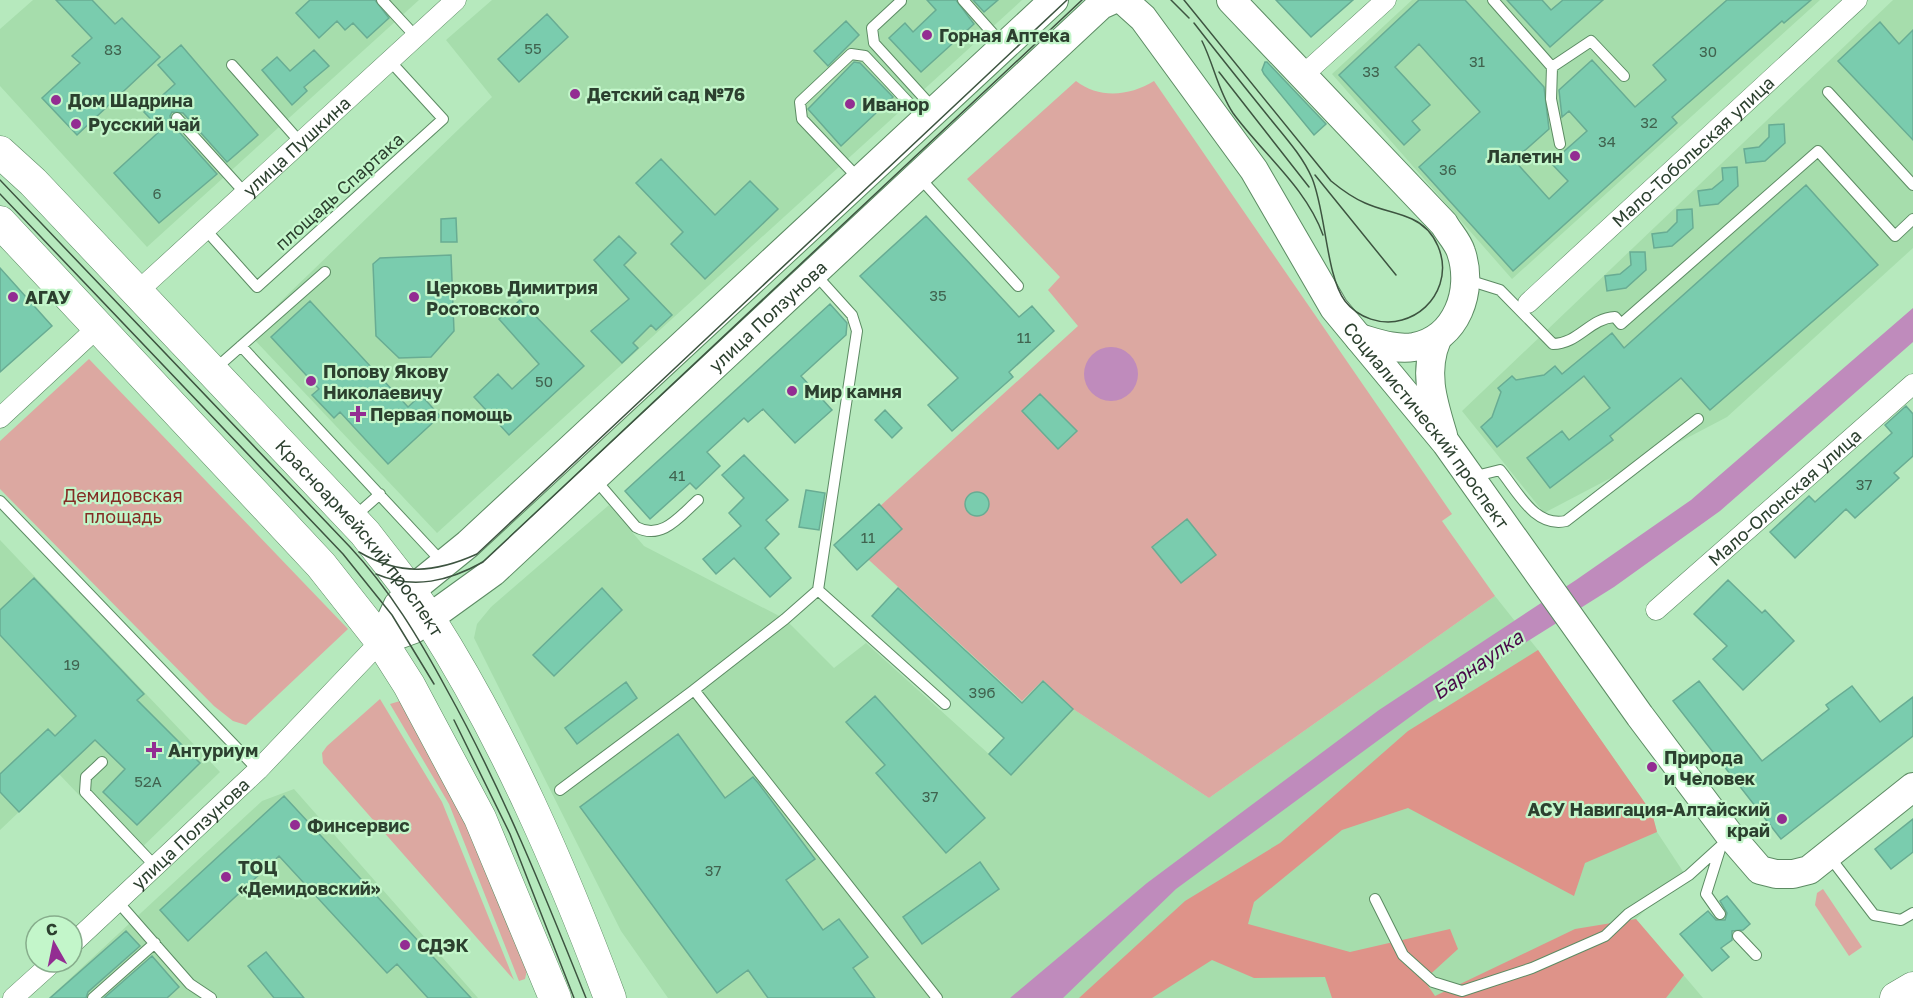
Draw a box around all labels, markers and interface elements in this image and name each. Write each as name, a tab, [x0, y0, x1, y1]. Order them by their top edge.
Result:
place label: Горная Аптека	[939, 24, 1070, 46]
marker: Горная Аптека	[920, 28, 934, 42]
house number: 55	[524, 39, 542, 57]
house number: 83	[104, 40, 122, 58]
house number: 30	[1699, 42, 1717, 60]
house number: 31	[1469, 52, 1485, 70]
house number: 33	[1362, 62, 1380, 80]
street label: Мало-Тобольская улица	[1607, 71, 1779, 231]
place label: Детский сад №76	[587, 83, 745, 105]
marker: Детский сад №76	[568, 87, 582, 101]
place label: Дом Шадрина	[68, 89, 193, 111]
street label: улица Пушкина	[238, 91, 355, 201]
marker: Дом Шадрина	[49, 93, 63, 107]
place label: Иванор	[862, 93, 929, 115]
marker: Иванор	[843, 97, 857, 111]
place label: Русский чай	[88, 113, 200, 135]
house number: 32	[1640, 113, 1658, 131]
marker: Русский чай	[69, 117, 83, 131]
street label: площадь Спартака	[270, 127, 408, 255]
house number: 34	[1598, 132, 1616, 150]
place label: Лалетин	[1487, 145, 1563, 167]
marker: Лалетин	[1568, 149, 1582, 163]
house number: 36	[1439, 160, 1457, 178]
house number: 6	[152, 184, 162, 202]
street label: улица Ползунова	[704, 256, 831, 376]
place label: Церковь Димитрия Ростовского	[426, 276, 598, 319]
place label: АГАУ	[25, 286, 71, 308]
house number: 35	[929, 286, 947, 304]
marker: АГАУ	[6, 290, 20, 304]
marker: Церковь Димитрия Ростовского	[407, 290, 421, 304]
street label: Социалистический проспект	[1339, 317, 1514, 533]
house number: 11	[1017, 328, 1031, 346]
place label: Попову Якову Николаевичу	[323, 360, 449, 403]
house number: 50	[535, 372, 553, 390]
marker: Попову Якову Николаевичу	[304, 374, 318, 388]
place label: Мир камня	[804, 380, 902, 402]
marker: Мир камня	[785, 384, 799, 398]
place label: Первая помощь	[370, 403, 512, 425]
marker: Первая помощь	[351, 407, 365, 421]
street label: Мало-Олонская улица	[1703, 424, 1866, 570]
street label: Красноармейский проспект	[271, 435, 448, 640]
house number: 41	[669, 466, 685, 484]
house number: 37	[1856, 475, 1872, 493]
park label: Демидовская площадь	[63, 484, 183, 527]
house number: 11	[861, 528, 875, 546]
water label: Барнаулка	[1427, 624, 1528, 705]
house number: 19	[64, 655, 80, 673]
house number: 39б	[969, 683, 995, 701]
place label: Антуриум	[168, 739, 258, 761]
marker: Антуриум	[145, 741, 163, 759]
place label: Природа и Человек	[1664, 746, 1756, 789]
marker: Природа и Человек	[1645, 760, 1659, 774]
house number: 52А	[134, 772, 162, 790]
street label: улица Ползунова	[127, 773, 254, 894]
house number: 37	[922, 787, 938, 805]
place label: АСУ Навигация-Алтайский край	[1527, 798, 1770, 841]
marker: АСУ Навигация-Алтайский край	[1775, 812, 1789, 826]
place label: Финсервис	[307, 814, 410, 836]
marker: Финсервис	[288, 818, 302, 832]
place label: ТОЦ «Демидовский»	[238, 856, 381, 899]
house number: 37	[705, 861, 721, 879]
marker: ТОЦ «Демидовский»	[219, 870, 233, 884]
north arrow	[24, 914, 84, 974]
text: С	[44, 918, 59, 940]
place label: СДЭК	[417, 934, 469, 956]
marker: СДЭК	[398, 938, 412, 952]

